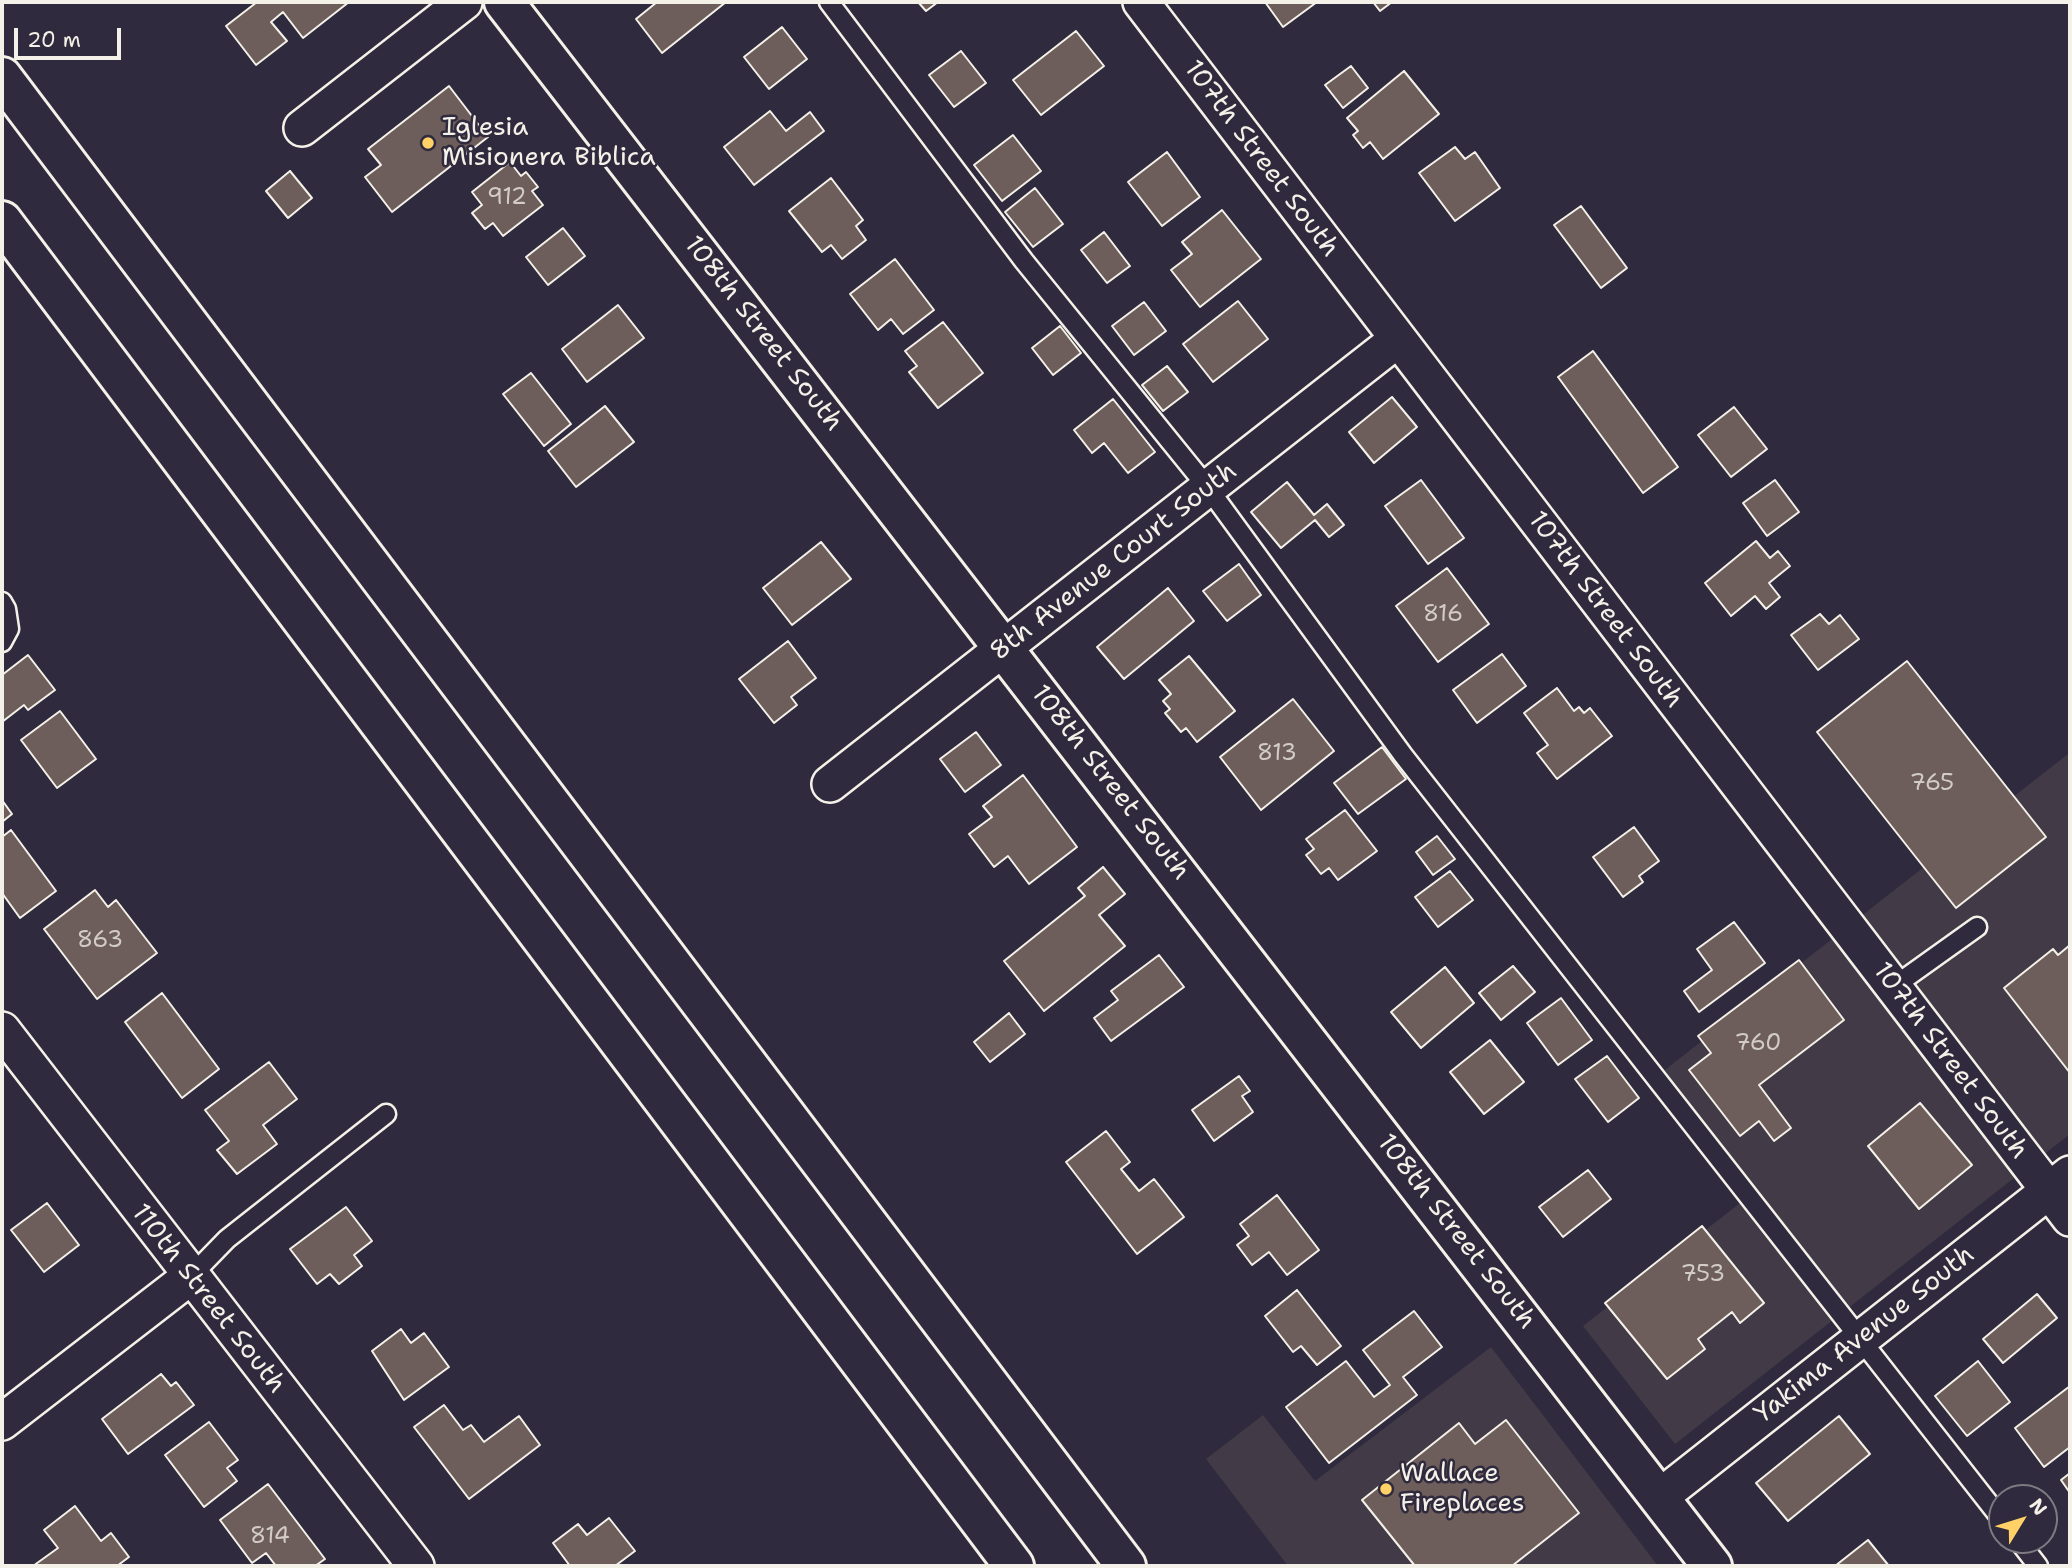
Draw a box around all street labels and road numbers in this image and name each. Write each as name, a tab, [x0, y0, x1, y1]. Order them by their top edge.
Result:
street label: 107th Street South	[1177, 55, 1345, 263]
street label: 108th Street South	[677, 230, 849, 438]
street label: 8th Avenue Court South	[985, 456, 1243, 668]
street label: 107th Street South	[1521, 506, 1689, 714]
street label: 108th Street South	[1024, 679, 1196, 887]
street label: 107th Street South	[1866, 957, 2034, 1165]
street label: 108th Street South	[1370, 1128, 1542, 1336]
street label: 110th Street South	[124, 1198, 292, 1400]
street label: Yakima Avenue South	[1749, 1240, 1981, 1430]

